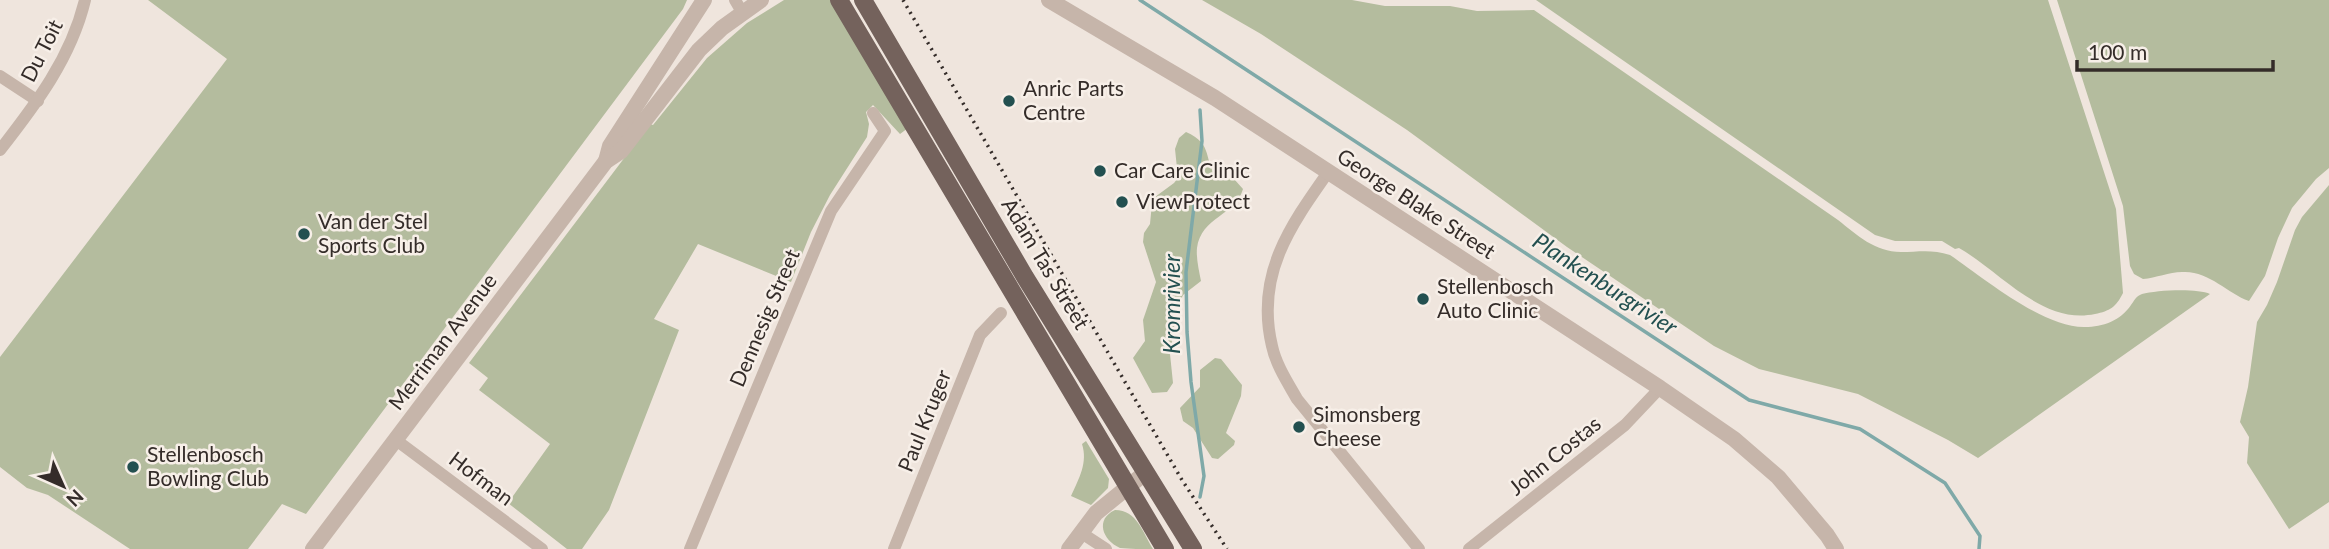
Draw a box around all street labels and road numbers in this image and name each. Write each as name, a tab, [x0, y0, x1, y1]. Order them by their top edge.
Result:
street label: Du Toit	[14, 15, 67, 86]
street label: George Blake Street	[1333, 142, 1501, 263]
street label: Adam Tas Street	[997, 193, 1095, 334]
street label: Dennesig Street	[723, 244, 804, 390]
street label: Merriman Avenue	[382, 268, 501, 414]
street label: Paul Kruger	[892, 366, 955, 475]
street label: John Costas	[1503, 410, 1605, 500]
street label: Hofman	[445, 446, 519, 510]

